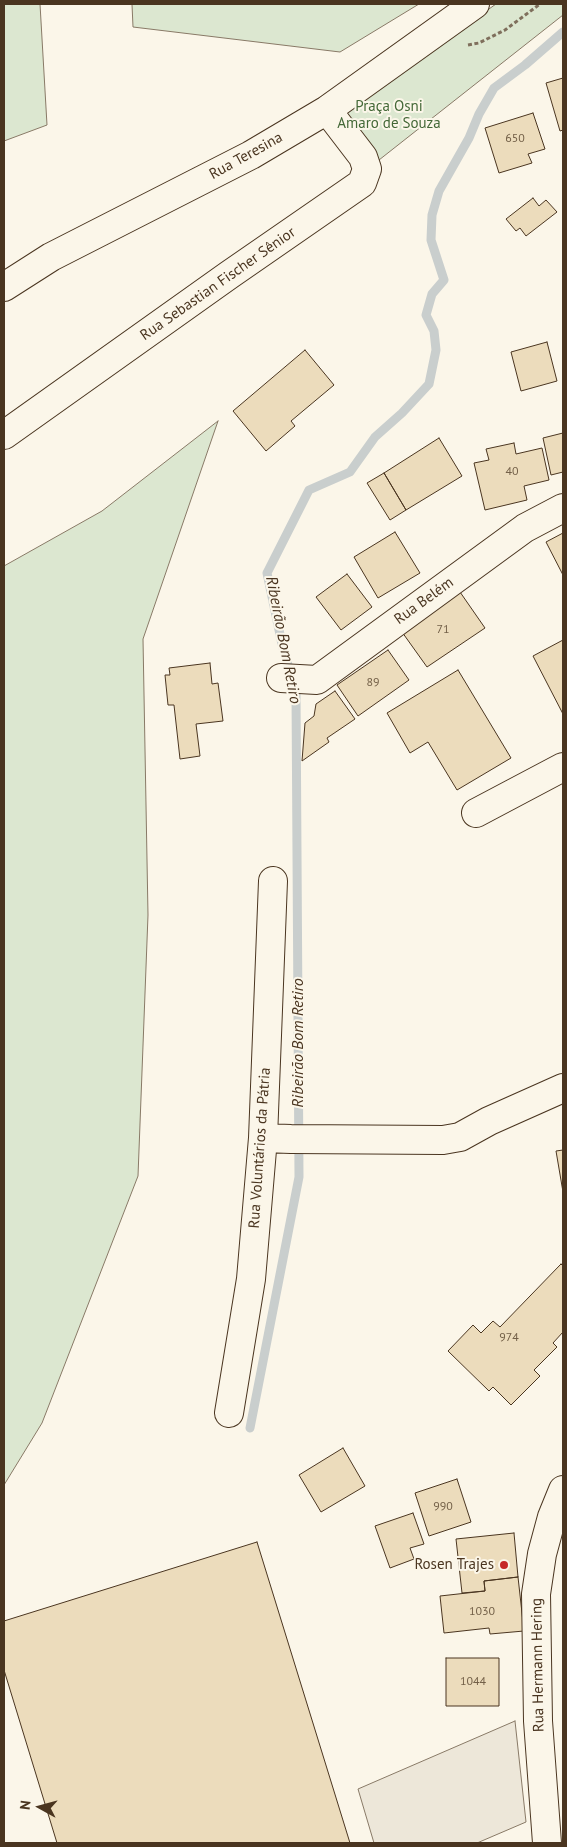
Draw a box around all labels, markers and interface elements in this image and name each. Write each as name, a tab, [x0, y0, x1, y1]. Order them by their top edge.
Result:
park label: Praça Osni Amaro de Souza	[337, 98, 441, 133]
street label: Rua Teresina	[206, 128, 286, 184]
house number: 650	[505, 132, 525, 146]
street label: Rua Sebastian Fischer Sênior	[137, 224, 299, 344]
house number: 40	[505, 465, 519, 479]
street label: Rua Belém	[391, 573, 457, 629]
water label: Ribeirão Bom Retiro	[261, 575, 305, 705]
house number: 71	[436, 623, 450, 637]
house number: 89	[366, 676, 380, 690]
water label: Ribeirão Bom Retiro	[288, 978, 308, 1108]
street label: Rua Voluntários da Pátria	[245, 1067, 275, 1229]
house number: 974	[499, 1331, 519, 1345]
house number: 990	[433, 1500, 453, 1514]
place label: Rosen Trajes	[414, 1556, 494, 1574]
marker: Rosen Trajes	[498, 1559, 510, 1571]
street label: Rua Hermann Hering	[528, 1598, 548, 1732]
house number: 1030	[469, 1605, 495, 1619]
house number: 1044	[460, 1675, 486, 1689]
north arrow	[15, 1782, 65, 1832]
text: N	[16, 1800, 35, 1811]

